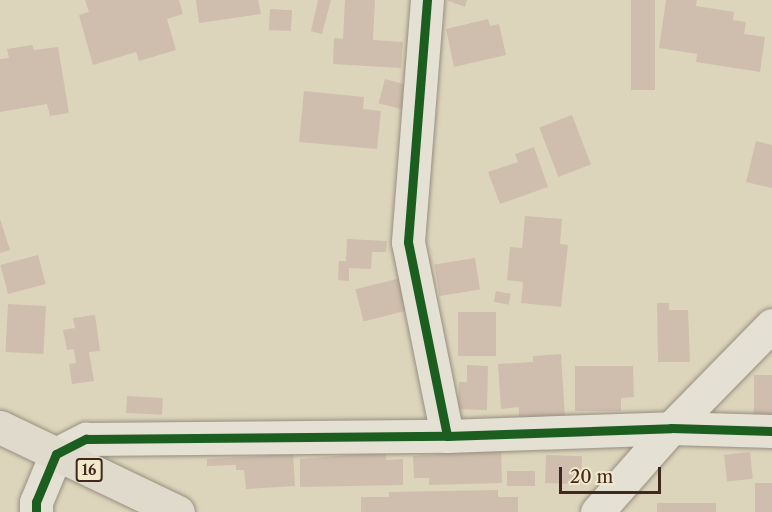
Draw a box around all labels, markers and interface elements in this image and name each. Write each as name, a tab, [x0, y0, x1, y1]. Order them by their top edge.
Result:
scale bar	[562, 455, 664, 493]
road number: 16	[76, 459, 103, 481]
text: 20 m	[570, 466, 613, 488]

